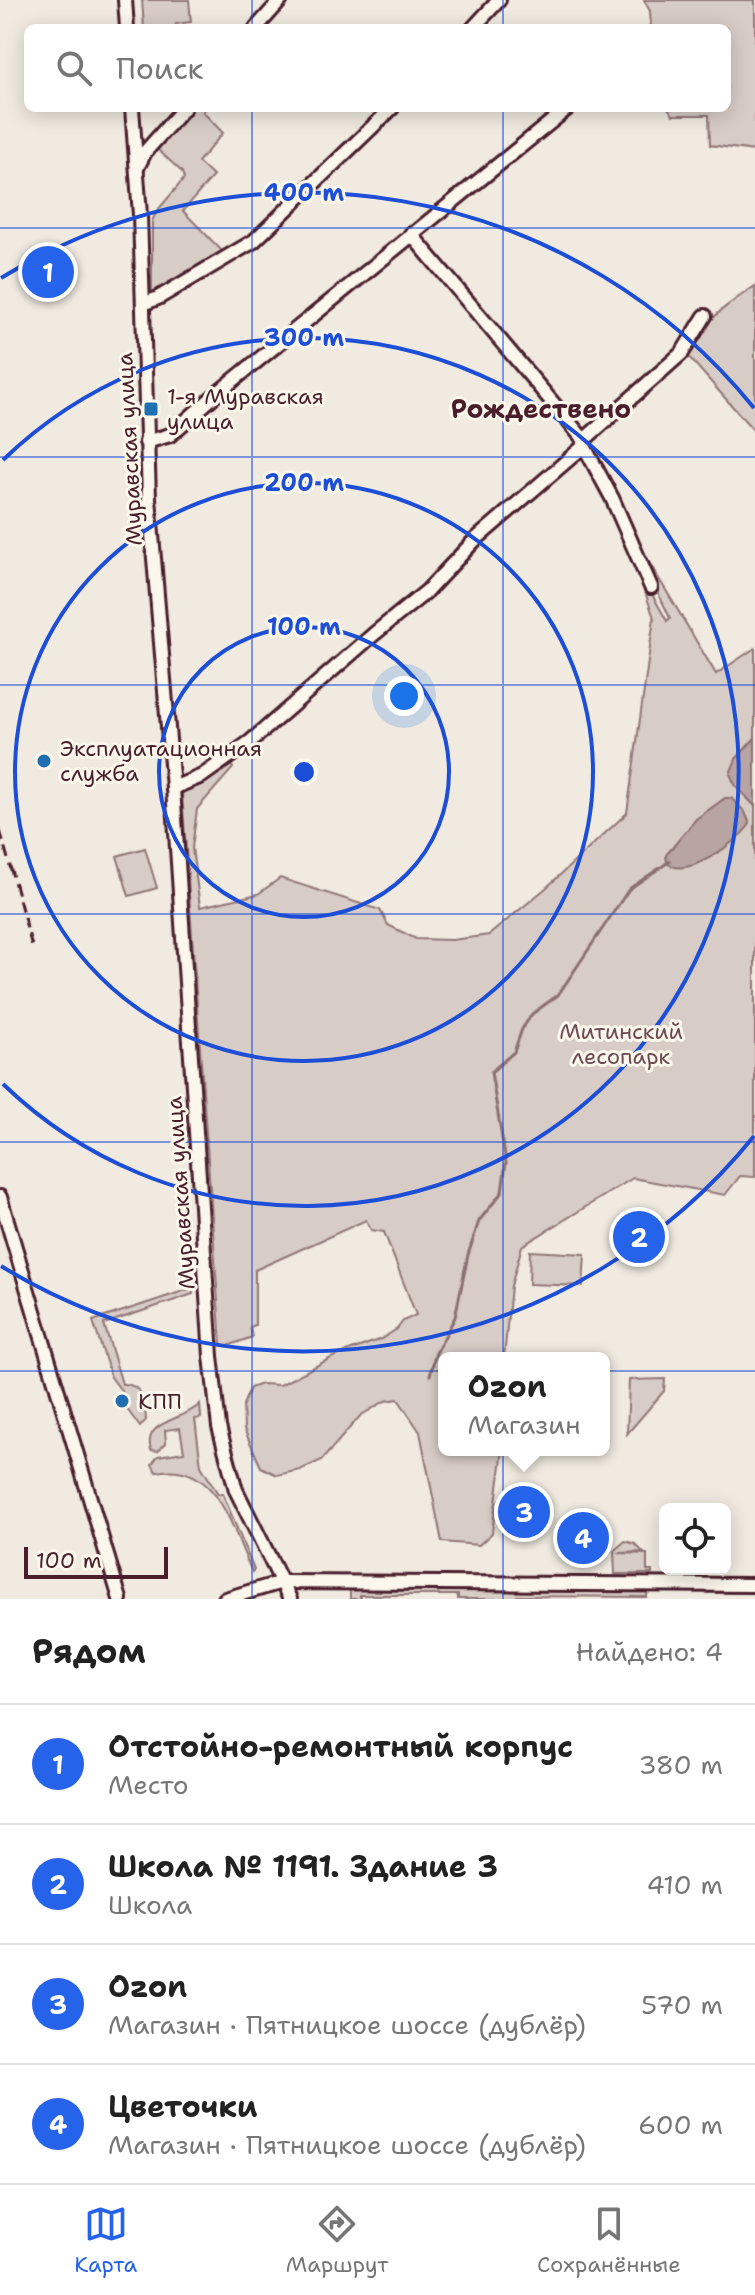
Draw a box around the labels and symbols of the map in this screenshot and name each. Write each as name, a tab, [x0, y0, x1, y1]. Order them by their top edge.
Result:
text: 400 m	[264, 177, 344, 209]
pin: 1	[22, 242, 74, 302]
text: 300 m	[264, 322, 344, 354]
street label: Муравская улица	[110, 351, 149, 546]
place label: 1-я Муравская улица	[167, 382, 324, 436]
district label: Рождествено	[451, 391, 631, 426]
marker: 1-я Муравская улица	[142, 400, 160, 418]
text: 200 m	[264, 467, 344, 499]
text: 100 m	[267, 611, 341, 643]
your location	[384, 676, 424, 716]
place label: Эксплуатационная служба	[60, 734, 262, 788]
marker: Эксплуатационная служба	[35, 752, 53, 770]
centre of rings	[290, 758, 318, 786]
park label: Митинский лесопарк	[559, 1017, 683, 1071]
street label: Муравская улица	[159, 1095, 202, 1290]
pin: 2	[613, 1207, 665, 1267]
place label: КПП	[138, 1387, 182, 1416]
marker: КПП	[113, 1392, 131, 1410]
pin: 3	[498, 1482, 550, 1542]
pin: 4	[557, 1508, 609, 1568]
scale bar	[24, 1543, 168, 1579]

